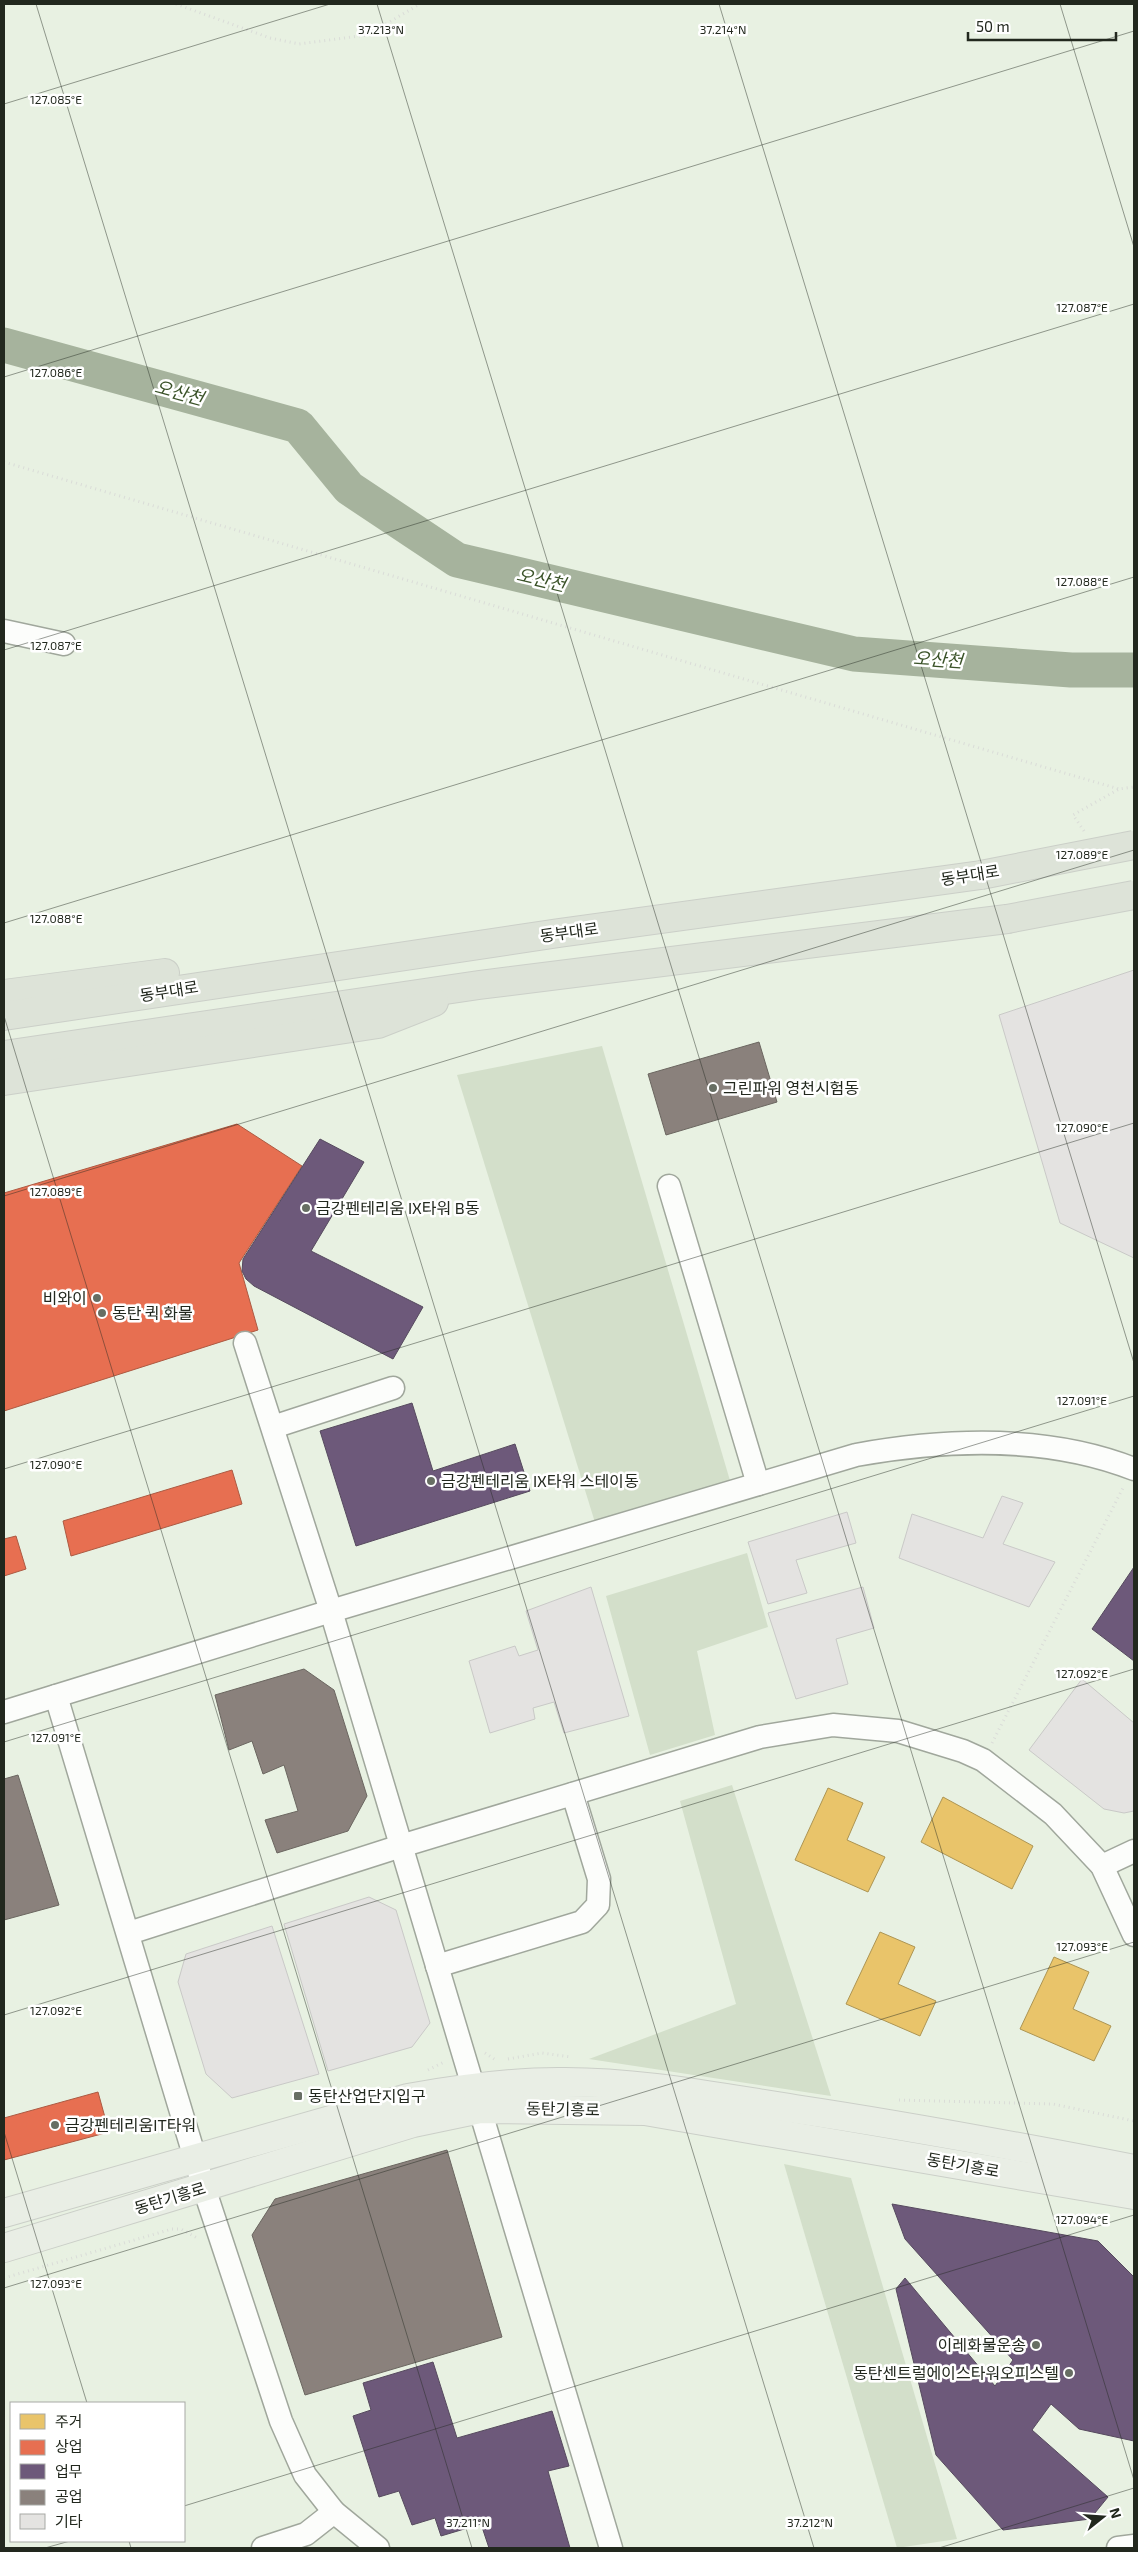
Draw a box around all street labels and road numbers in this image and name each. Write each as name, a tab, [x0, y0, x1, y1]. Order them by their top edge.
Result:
street label: 동부대로	[939, 860, 1001, 888]
street label: 동부대로	[538, 918, 600, 945]
street label: 동부대로	[138, 976, 200, 1004]
street label: 동탄기흥로	[526, 2098, 600, 2119]
street label: 동탄기흥로	[925, 2149, 1001, 2180]
street label: 동탄기흥로	[132, 2178, 208, 2217]

